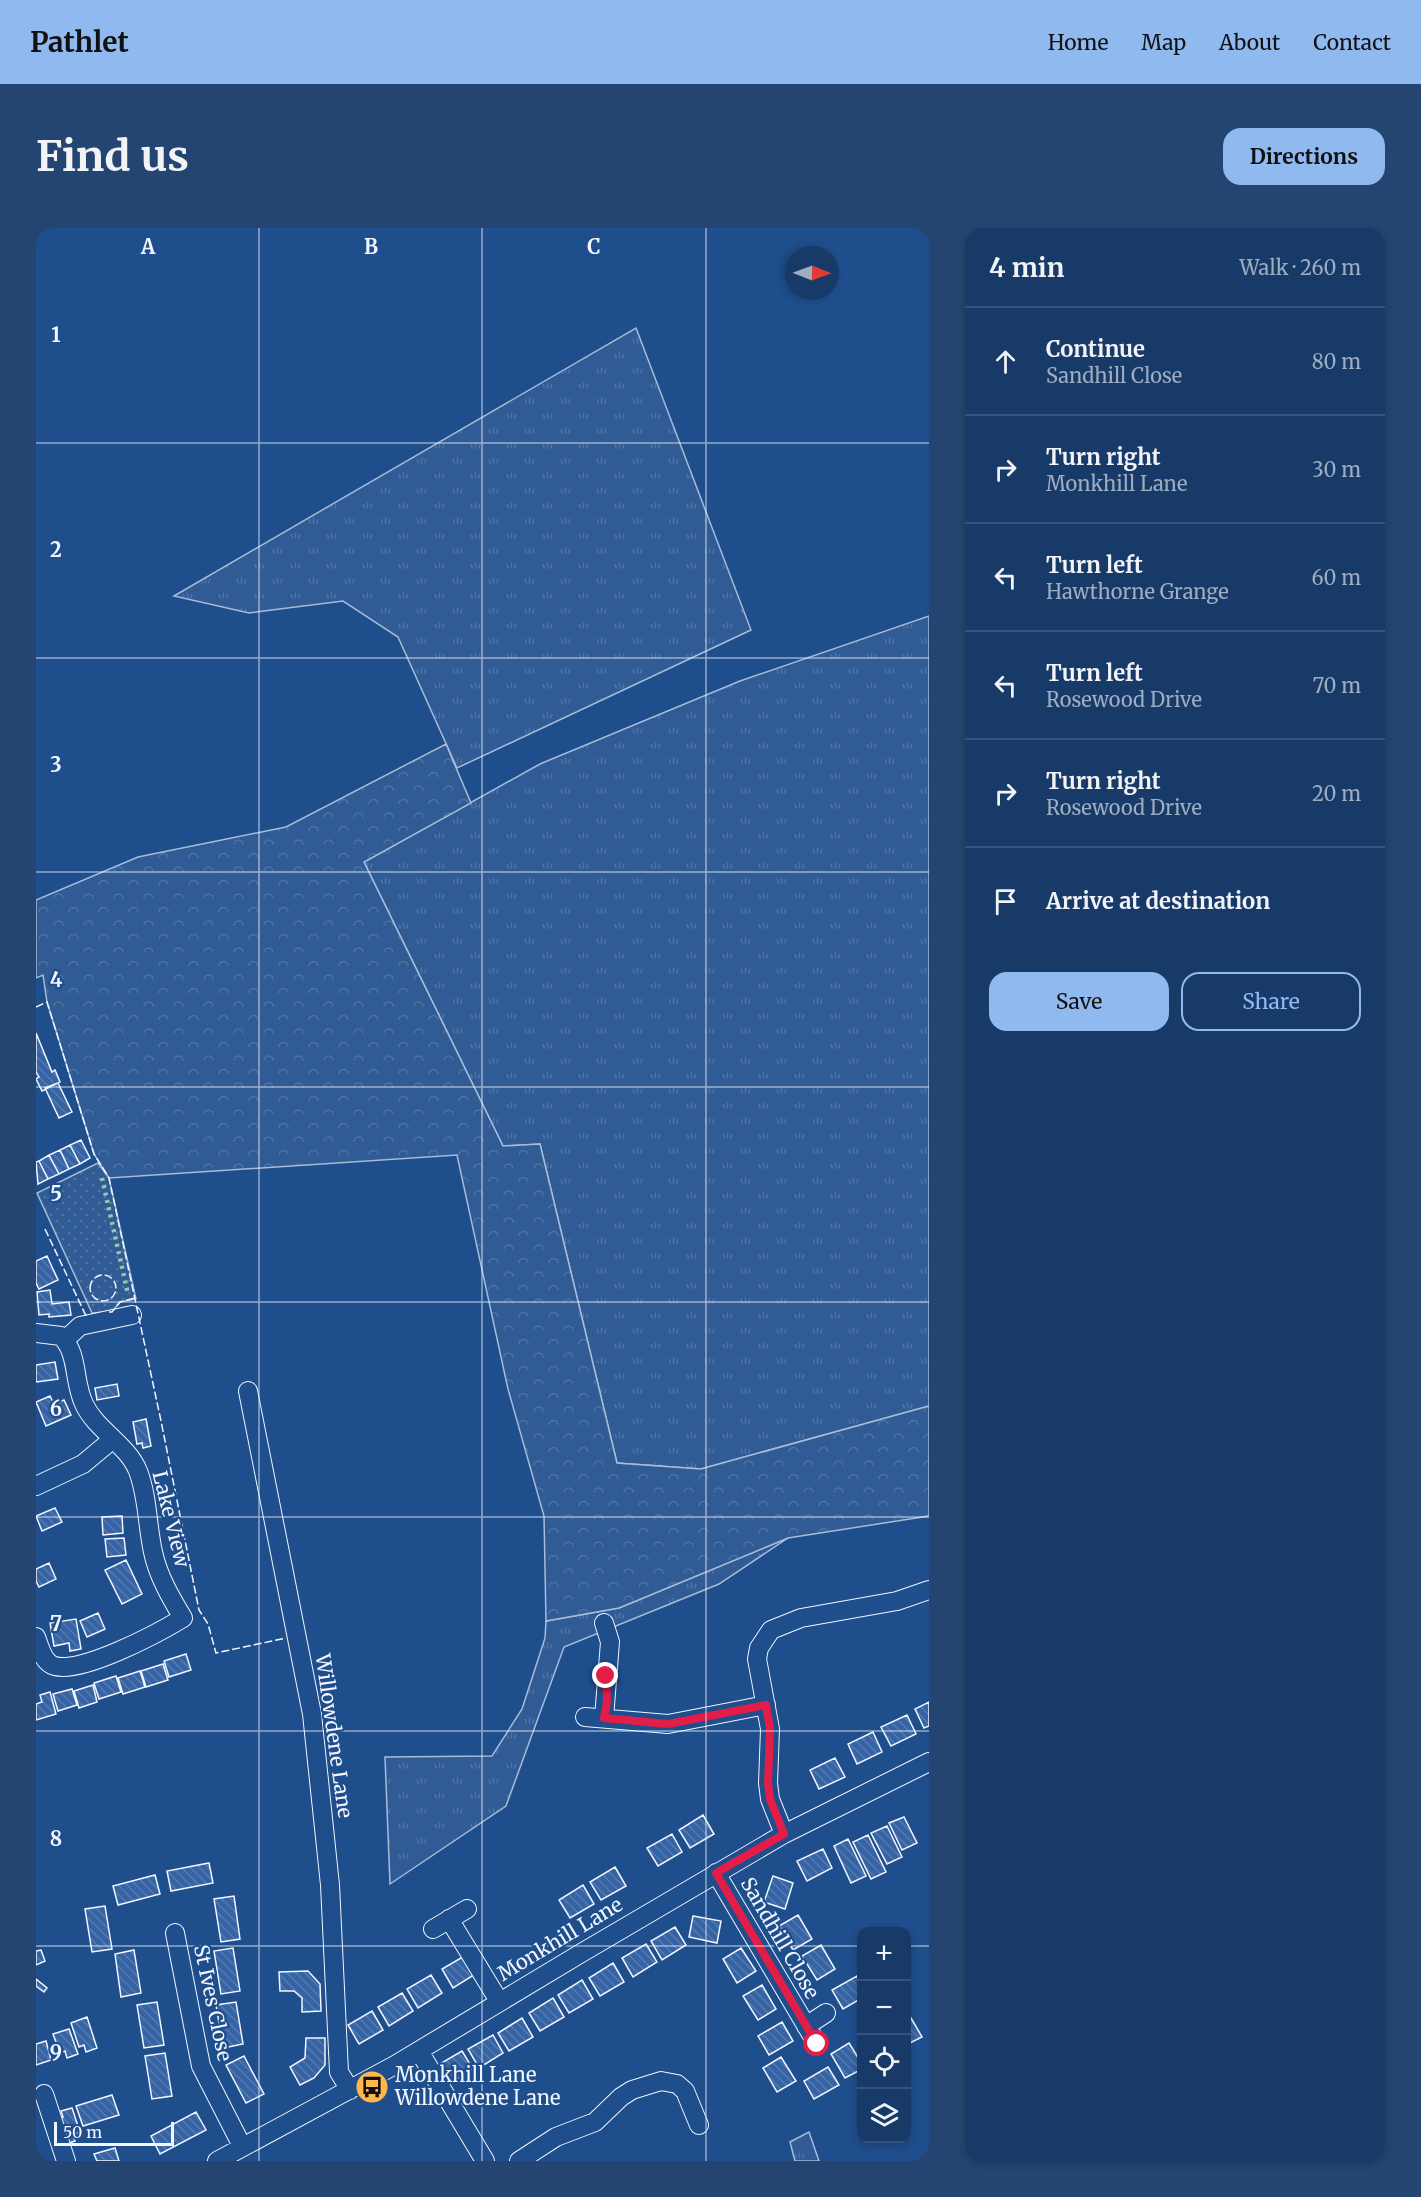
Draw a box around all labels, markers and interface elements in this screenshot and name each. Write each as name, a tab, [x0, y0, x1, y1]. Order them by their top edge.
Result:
text: Pathlet	[30, 24, 129, 60]
text: Home	[1048, 29, 1108, 56]
text: Map	[1141, 29, 1186, 56]
text: About	[1219, 29, 1280, 56]
text: Contact	[1313, 29, 1391, 56]
button: Directions	[1223, 128, 1385, 185]
text: Find us	[36, 130, 189, 182]
text: A	[140, 234, 156, 259]
text: B	[364, 234, 378, 259]
text: C	[587, 234, 601, 259]
north arrow	[785, 246, 839, 300]
text: 4 min	[989, 251, 1064, 284]
text: Walk · 260 m	[1239, 255, 1361, 280]
text: 1	[51, 322, 61, 347]
text: Continue	[1046, 335, 1145, 363]
icon: ahead	[989, 345, 1022, 378]
text: 80 m	[1312, 349, 1361, 374]
text: Sandhill Close	[1046, 363, 1182, 388]
text: Turn right	[1046, 443, 1160, 471]
icon: right	[989, 453, 1022, 486]
text: 30 m	[1312, 457, 1361, 482]
text: Monkhill Lane	[1046, 471, 1187, 496]
text: 2	[50, 537, 62, 562]
text: Turn left	[1046, 551, 1143, 579]
icon: left	[989, 561, 1022, 594]
text: 60 m	[1311, 565, 1361, 590]
text: Hawthorne Grange	[1046, 579, 1229, 604]
text: Turn left	[1046, 659, 1143, 687]
icon: left	[989, 669, 1022, 702]
text: 70 m	[1313, 673, 1361, 698]
text: Rosewood Drive	[1046, 687, 1202, 712]
text: 3	[50, 752, 62, 777]
text: Turn right	[1046, 767, 1160, 795]
icon: right	[989, 777, 1022, 810]
text: 20 m	[1312, 781, 1361, 806]
text: Rosewood Drive	[1046, 795, 1202, 820]
icon: arrive	[989, 885, 1022, 918]
text: Arrive at destination	[1046, 887, 1270, 915]
text: 4	[50, 967, 63, 992]
button: Save	[989, 972, 1169, 1031]
button: Share	[1181, 972, 1361, 1031]
text: 5	[50, 1181, 62, 1206]
text: 6	[50, 1396, 62, 1421]
street label: Lake View	[147, 1468, 196, 1571]
text: 7	[50, 1611, 62, 1636]
street label: Willowdene Lane	[310, 1651, 358, 1820]
route end	[592, 1662, 618, 1688]
text: 8	[50, 1826, 62, 1851]
street label: Sandhill Close	[736, 1873, 825, 2003]
street label: Monkhill Lane	[493, 1891, 627, 1986]
map controls	[857, 1927, 911, 2143]
button: +	[857, 1927, 911, 1981]
street label: St Ives Close	[189, 1942, 238, 2064]
button: −	[857, 1981, 911, 2035]
route start	[803, 2030, 829, 2056]
button: locate	[857, 2035, 911, 2089]
text: 9	[50, 2040, 62, 2065]
place label: Monkhill Lane Willowdene Lane	[394, 2062, 561, 2110]
bus stop icon: Monkhill Lane Willowdene Lane	[354, 2069, 390, 2105]
button: layers	[857, 2089, 911, 2143]
scale bar	[54, 2119, 174, 2146]
text: 50 m	[63, 2122, 102, 2142]

